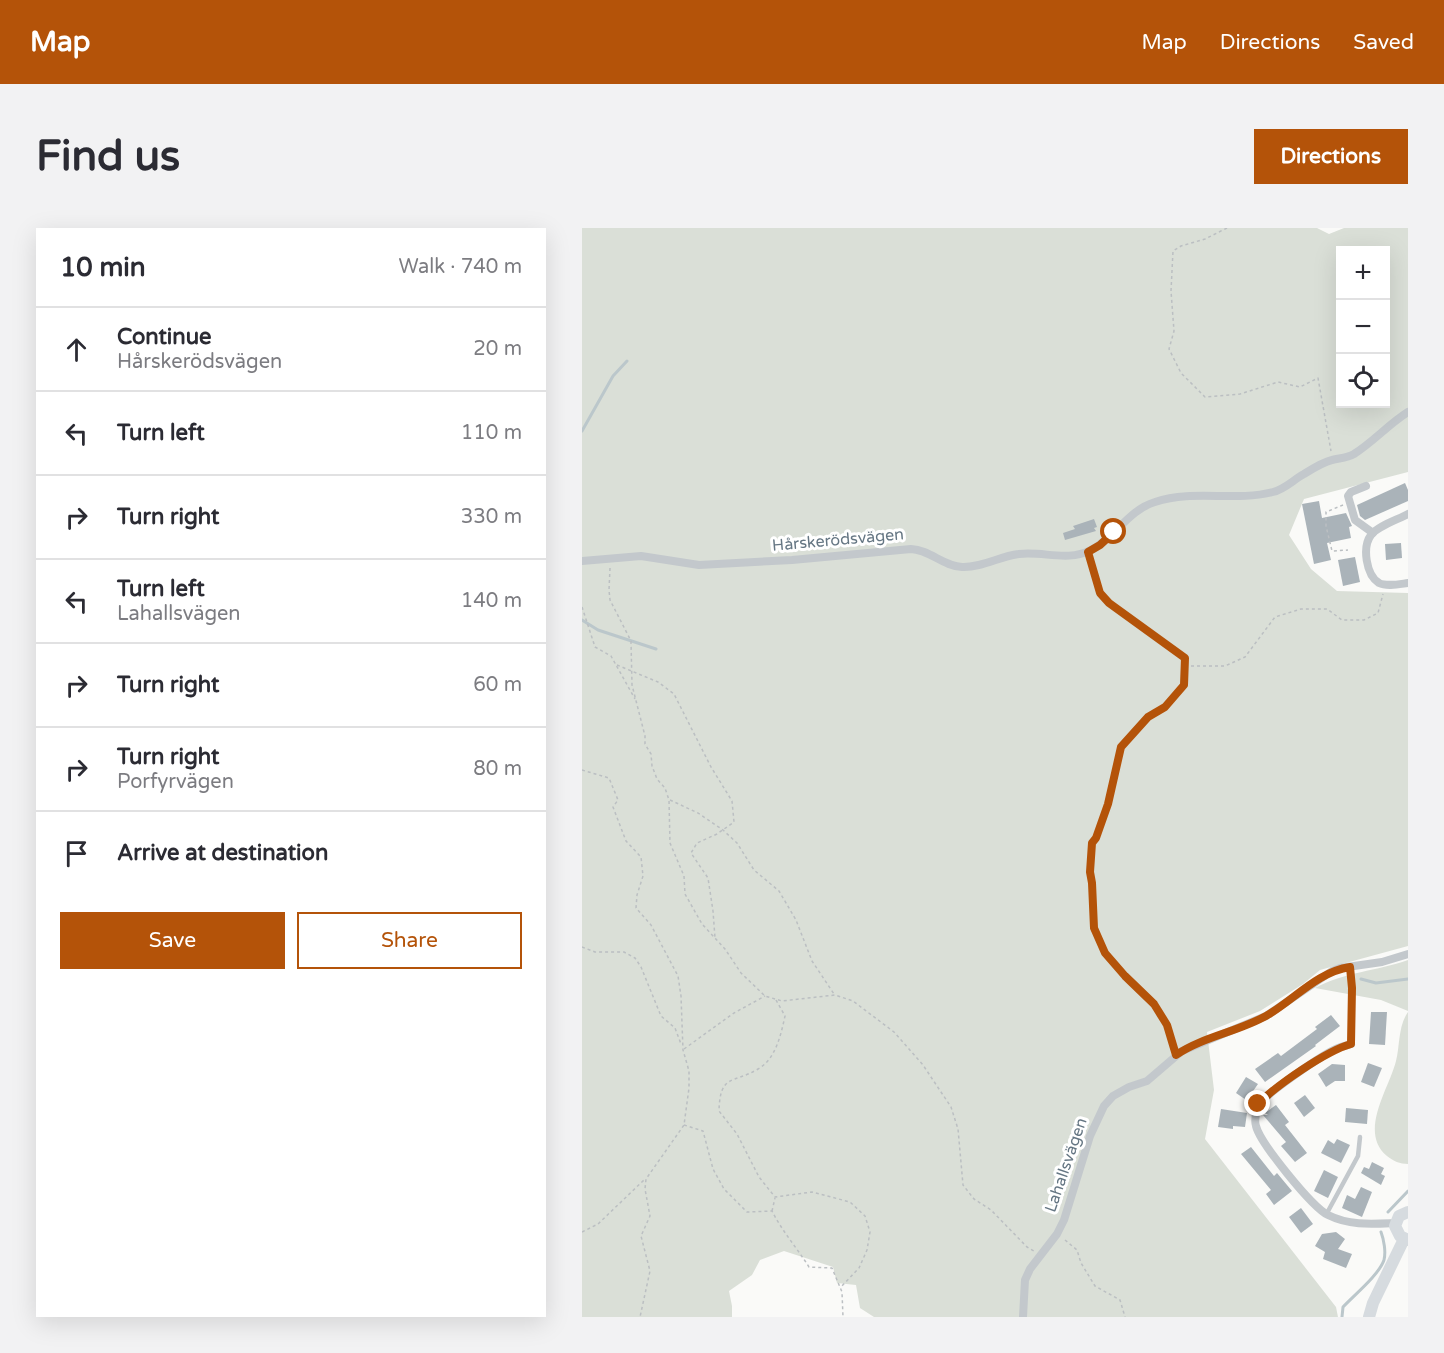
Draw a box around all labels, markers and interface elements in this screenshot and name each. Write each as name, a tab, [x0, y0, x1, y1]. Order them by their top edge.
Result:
text: Map	[30, 25, 90, 59]
text: Map	[1141, 30, 1187, 55]
text: Directions	[1220, 30, 1320, 55]
text: Saved	[1353, 30, 1414, 55]
button: Directions	[1254, 129, 1408, 184]
text: Find us	[36, 131, 180, 182]
map controls	[1336, 246, 1390, 408]
button: +	[1336, 246, 1390, 300]
text: 10 min	[60, 252, 146, 283]
text: Walk · 740 m	[399, 255, 522, 279]
button: −	[1336, 300, 1390, 354]
text: Continue	[117, 324, 212, 350]
icon: ahead	[60, 333, 93, 366]
text: 20 m	[473, 337, 522, 361]
text: Hårskerödsvägen	[117, 350, 282, 374]
button: locate	[1336, 354, 1390, 408]
icon: left	[60, 417, 93, 450]
text: Turn left	[117, 420, 205, 446]
text: 110 m	[461, 421, 522, 445]
icon: right	[60, 501, 93, 534]
text: Turn right	[117, 504, 219, 530]
text: 330 m	[461, 505, 522, 529]
route start	[1100, 518, 1126, 544]
street label: Hårskerödsvägen	[771, 524, 905, 556]
text: Turn left	[117, 576, 205, 602]
icon: left	[60, 585, 93, 618]
text: 140 m	[461, 589, 522, 613]
text: Lahallsvägen	[117, 602, 241, 626]
icon: right	[60, 669, 93, 702]
text: Turn right	[117, 672, 219, 698]
text: 60 m	[473, 673, 522, 697]
text: Turn right	[117, 744, 219, 770]
icon: right	[60, 753, 93, 786]
text: 80 m	[473, 757, 522, 781]
text: Porfyrvägen	[117, 770, 234, 794]
icon: arrive	[60, 837, 93, 870]
text: Arrive at destination	[117, 840, 328, 866]
button: Save	[60, 912, 285, 969]
button: Share	[297, 912, 522, 969]
route end	[1244, 1090, 1270, 1116]
street label: Lahallsvägen	[1040, 1115, 1092, 1215]

